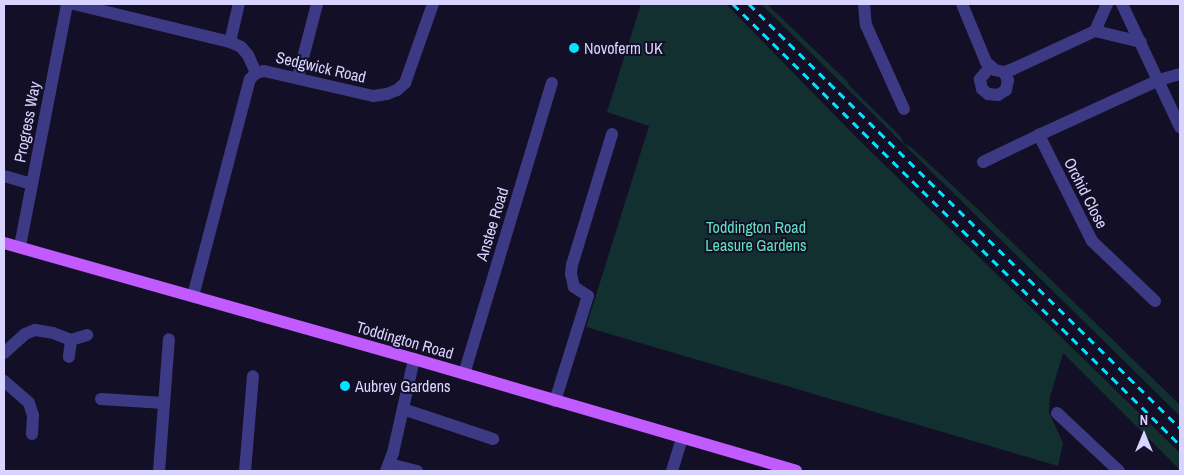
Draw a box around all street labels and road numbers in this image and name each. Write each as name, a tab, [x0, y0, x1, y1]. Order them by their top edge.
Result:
street label: Sedgwick Road	[274, 47, 368, 87]
street label: Progress Way	[10, 80, 44, 164]
street label: Orchid Close	[1060, 155, 1112, 231]
street label: Anstee Road	[472, 185, 512, 263]
street label: Toddington Road	[354, 317, 456, 363]

